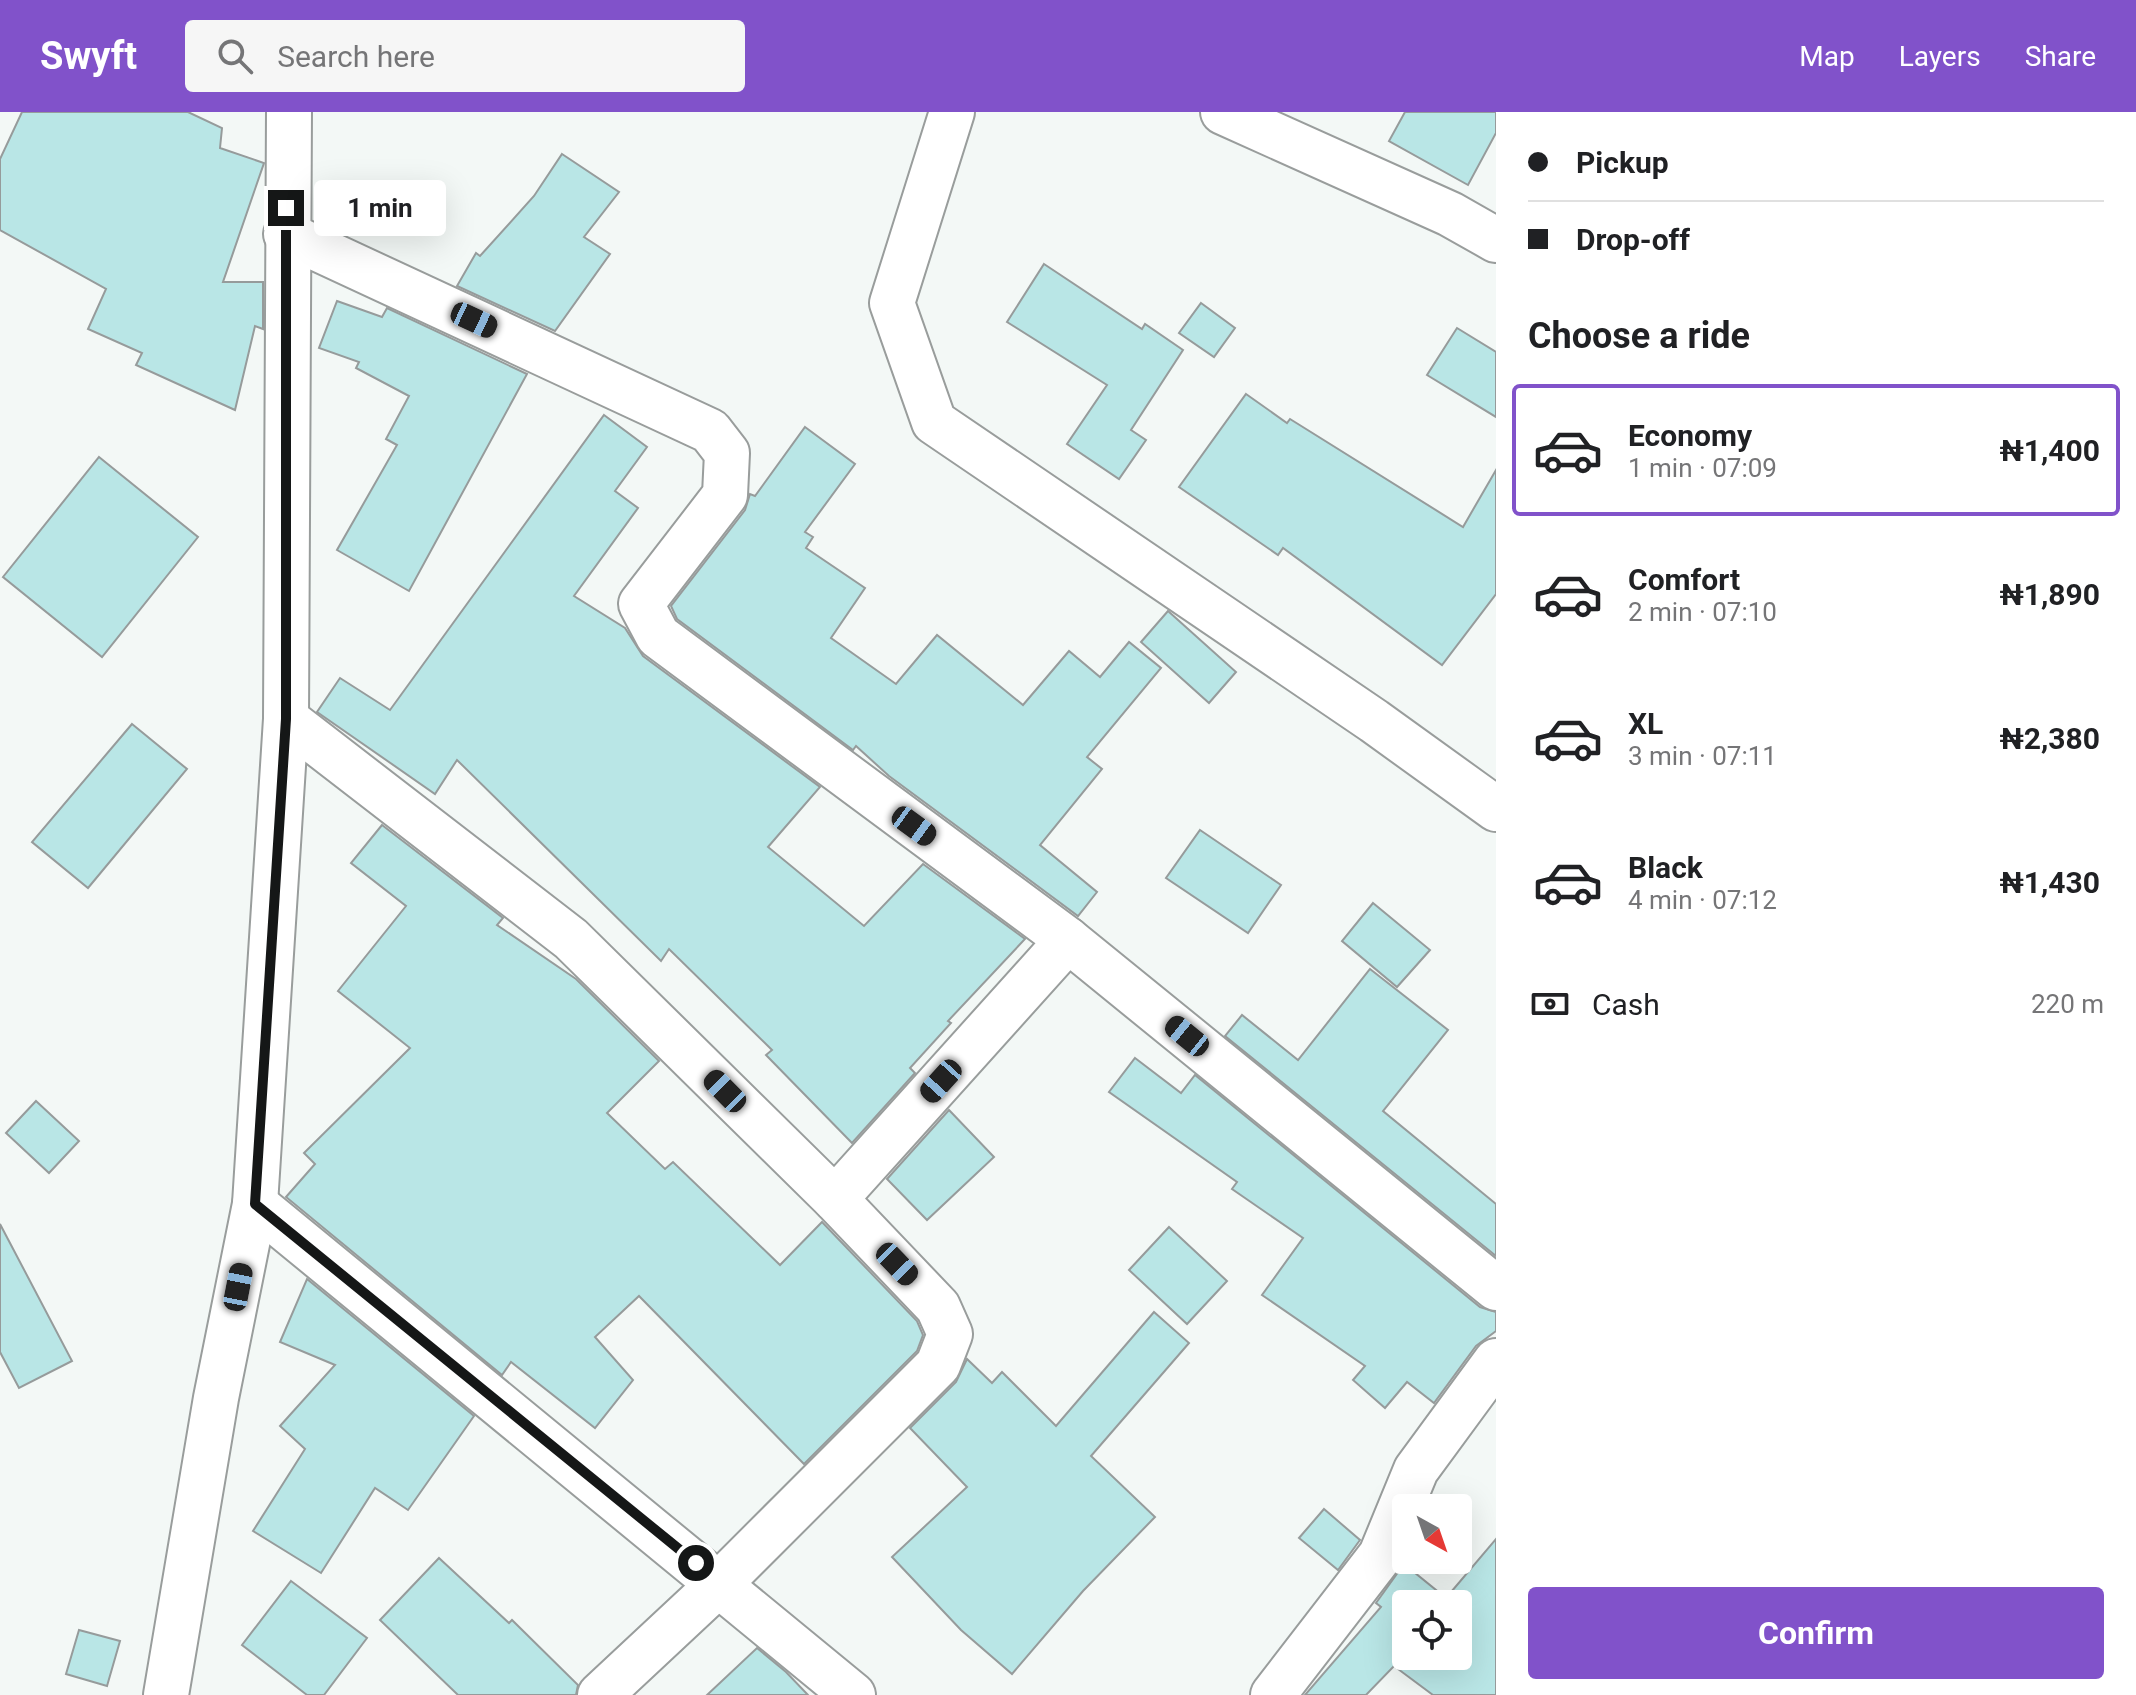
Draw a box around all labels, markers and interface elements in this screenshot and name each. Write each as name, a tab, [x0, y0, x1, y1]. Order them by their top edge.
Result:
search box	[185, 20, 745, 92]
text: Swyft	[40, 34, 137, 78]
icon: search	[213, 34, 257, 78]
text: Search here	[277, 39, 435, 74]
text: Map	[1799, 40, 1855, 73]
text: Layers	[1899, 40, 1981, 73]
text: Share	[2025, 40, 2096, 73]
text: Pickup	[1576, 145, 1669, 180]
callout: 1 min	[314, 180, 446, 236]
route end	[268, 190, 304, 226]
text: 1 min	[347, 193, 413, 223]
text: Drop-off	[1576, 222, 1690, 257]
car	[447, 299, 501, 341]
text: Choose a ride	[1528, 315, 1750, 357]
icon: car	[1532, 414, 1604, 486]
text: Economy	[1628, 418, 1752, 453]
text: ₦1,400	[1999, 433, 2100, 468]
text: 1 min · 07:09	[1628, 453, 1777, 483]
icon: car	[1532, 558, 1604, 630]
text: Comfort	[1628, 562, 1740, 597]
text: ₦1,890	[1999, 577, 2100, 612]
text: 2 min · 07:10	[1628, 597, 1777, 627]
icon: car	[1532, 702, 1604, 774]
text: XL	[1628, 706, 1663, 741]
text: ₦2,380	[1999, 721, 2100, 756]
text: 3 min · 07:11	[1628, 741, 1777, 771]
car	[888, 802, 940, 850]
icon: car	[1532, 846, 1604, 918]
text: Black	[1628, 850, 1703, 885]
text: ₦1,430	[1999, 865, 2100, 900]
text: 4 min · 07:12	[1628, 885, 1777, 915]
icon: cash	[1528, 982, 1572, 1026]
text: Cash	[1592, 987, 1660, 1022]
text: 220 m	[2031, 989, 2104, 1019]
car	[1161, 1012, 1213, 1060]
car	[916, 1055, 966, 1107]
car	[700, 1066, 750, 1116]
car	[872, 1238, 922, 1290]
car	[222, 1261, 254, 1313]
north arrow	[1392, 1494, 1472, 1574]
map controls	[1392, 1494, 1472, 1670]
route start	[678, 1545, 714, 1581]
button: Confirm	[1528, 1587, 2104, 1679]
button: locate	[1392, 1590, 1472, 1670]

